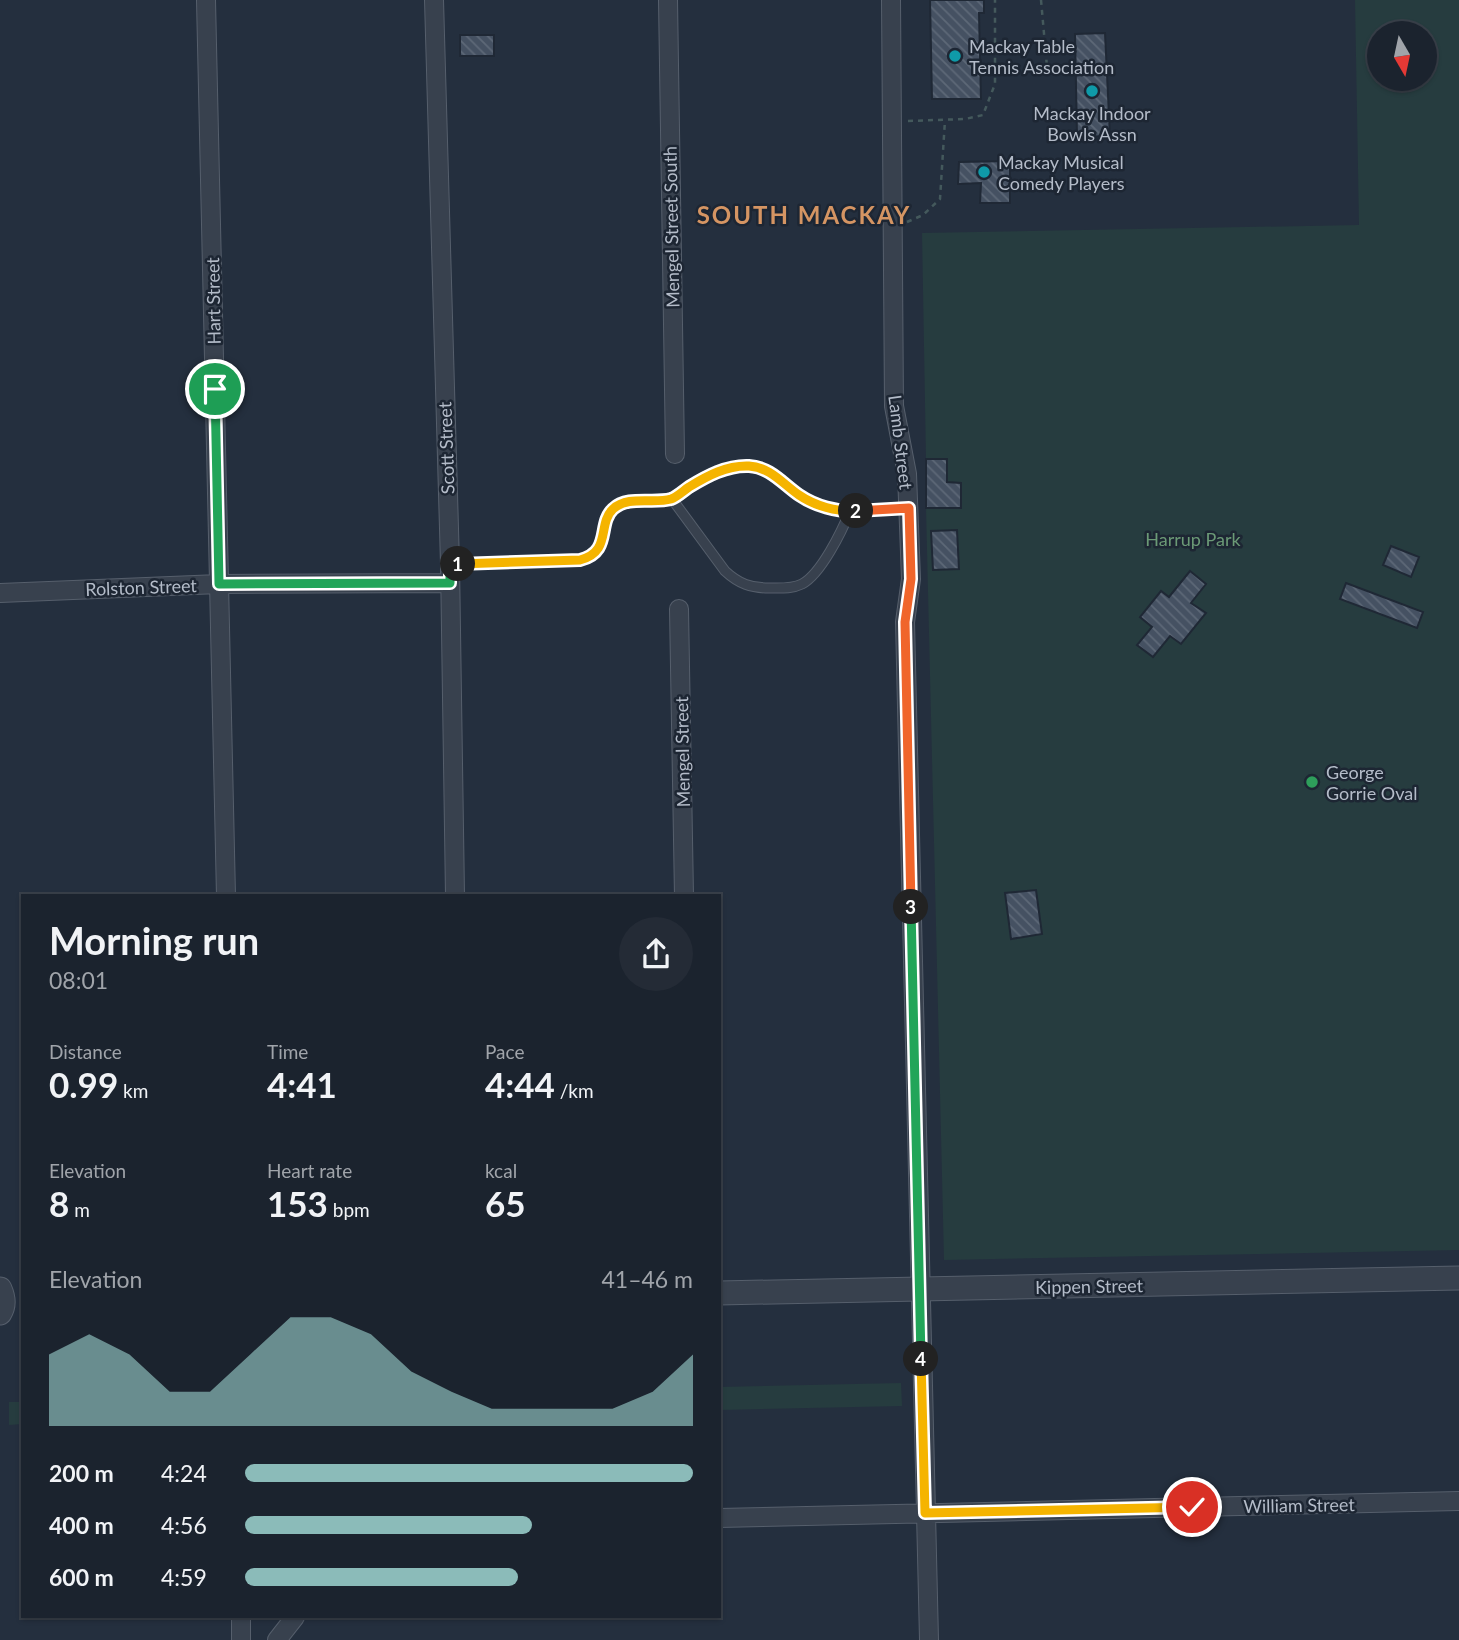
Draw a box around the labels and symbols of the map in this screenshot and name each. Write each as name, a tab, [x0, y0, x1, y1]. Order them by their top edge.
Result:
north arrow	[1367, 21, 1437, 91]
place label: Mackay Table Tennis Association	[969, 35, 1114, 78]
marker: Mackay Table Tennis Association	[947, 48, 963, 64]
marker: Mackay Indoor Bowls Assn	[1084, 83, 1100, 99]
place label: Mackay Indoor Bowls Assn	[1033, 102, 1151, 145]
street label: Mengel Street South	[659, 146, 683, 308]
place label: Mackay Musical Comedy Players	[998, 151, 1125, 194]
marker: Mackay Musical Comedy Players	[976, 164, 992, 180]
district label: SOUTH MACKAY	[697, 200, 911, 229]
street label: Hart Street	[201, 257, 225, 345]
pin	[185, 359, 245, 419]
street label: Lamb Street	[884, 393, 918, 491]
street label: Scott Street	[433, 401, 459, 495]
pin: 2	[838, 494, 874, 528]
park label: Harrup Park	[1145, 528, 1242, 550]
pin: 1	[440, 546, 476, 582]
street label: Rolston Street	[85, 574, 198, 600]
street label: Mengel Street	[670, 696, 694, 808]
place label: George Gorrie Oval	[1326, 761, 1417, 804]
marker: George Gorrie Oval	[1304, 774, 1320, 790]
pin: 3	[894, 890, 928, 925]
street label: Kippen Street	[1035, 1274, 1144, 1298]
pin: 4	[904, 1342, 939, 1376]
pin	[1162, 1477, 1222, 1537]
street label: William Street	[1243, 1493, 1355, 1517]

